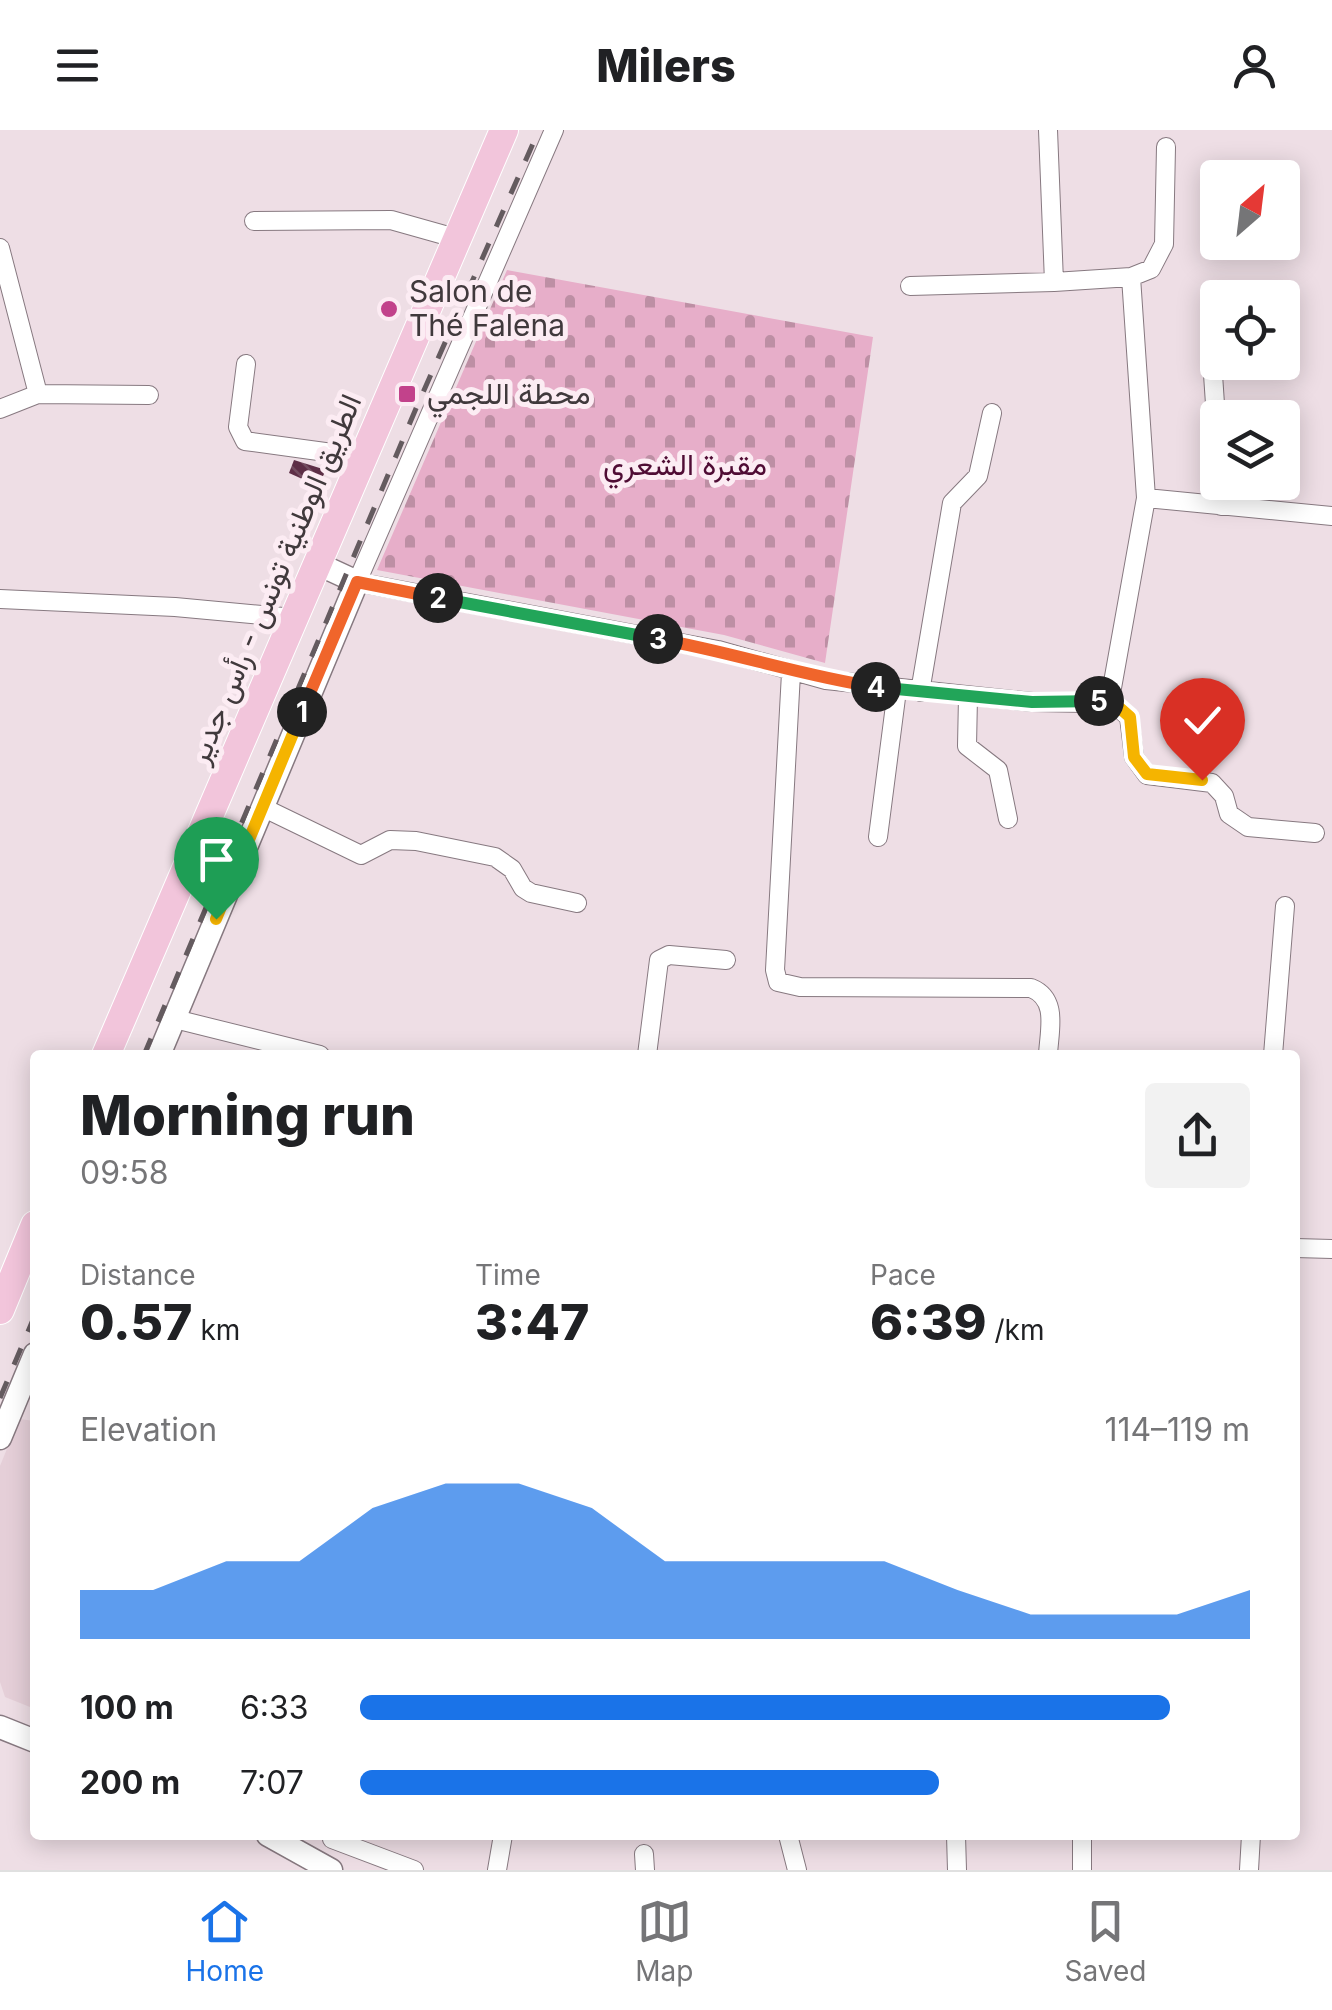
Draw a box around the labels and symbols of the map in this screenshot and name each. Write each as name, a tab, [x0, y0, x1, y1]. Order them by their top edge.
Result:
north arrow	[1200, 160, 1300, 260]
place label: Salon de Thé Falena	[409, 273, 565, 343]
marker: Salon de Thé Falena	[378, 298, 400, 320]
place label: محطة اللجمي	[427, 375, 590, 418]
marker: محطة اللجمي	[396, 383, 418, 405]
street label: الطريق الوطنية تونس - رأس جدير	[179, 389, 369, 770]
park label: مقبرة الشعري	[603, 446, 767, 489]
pin: 2	[413, 573, 463, 623]
pin: 3	[633, 614, 683, 664]
pin: 4	[851, 662, 901, 712]
pin: 5	[1074, 676, 1124, 726]
pin	[1160, 678, 1245, 781]
pin: 1	[277, 687, 327, 737]
pin	[174, 817, 259, 920]

